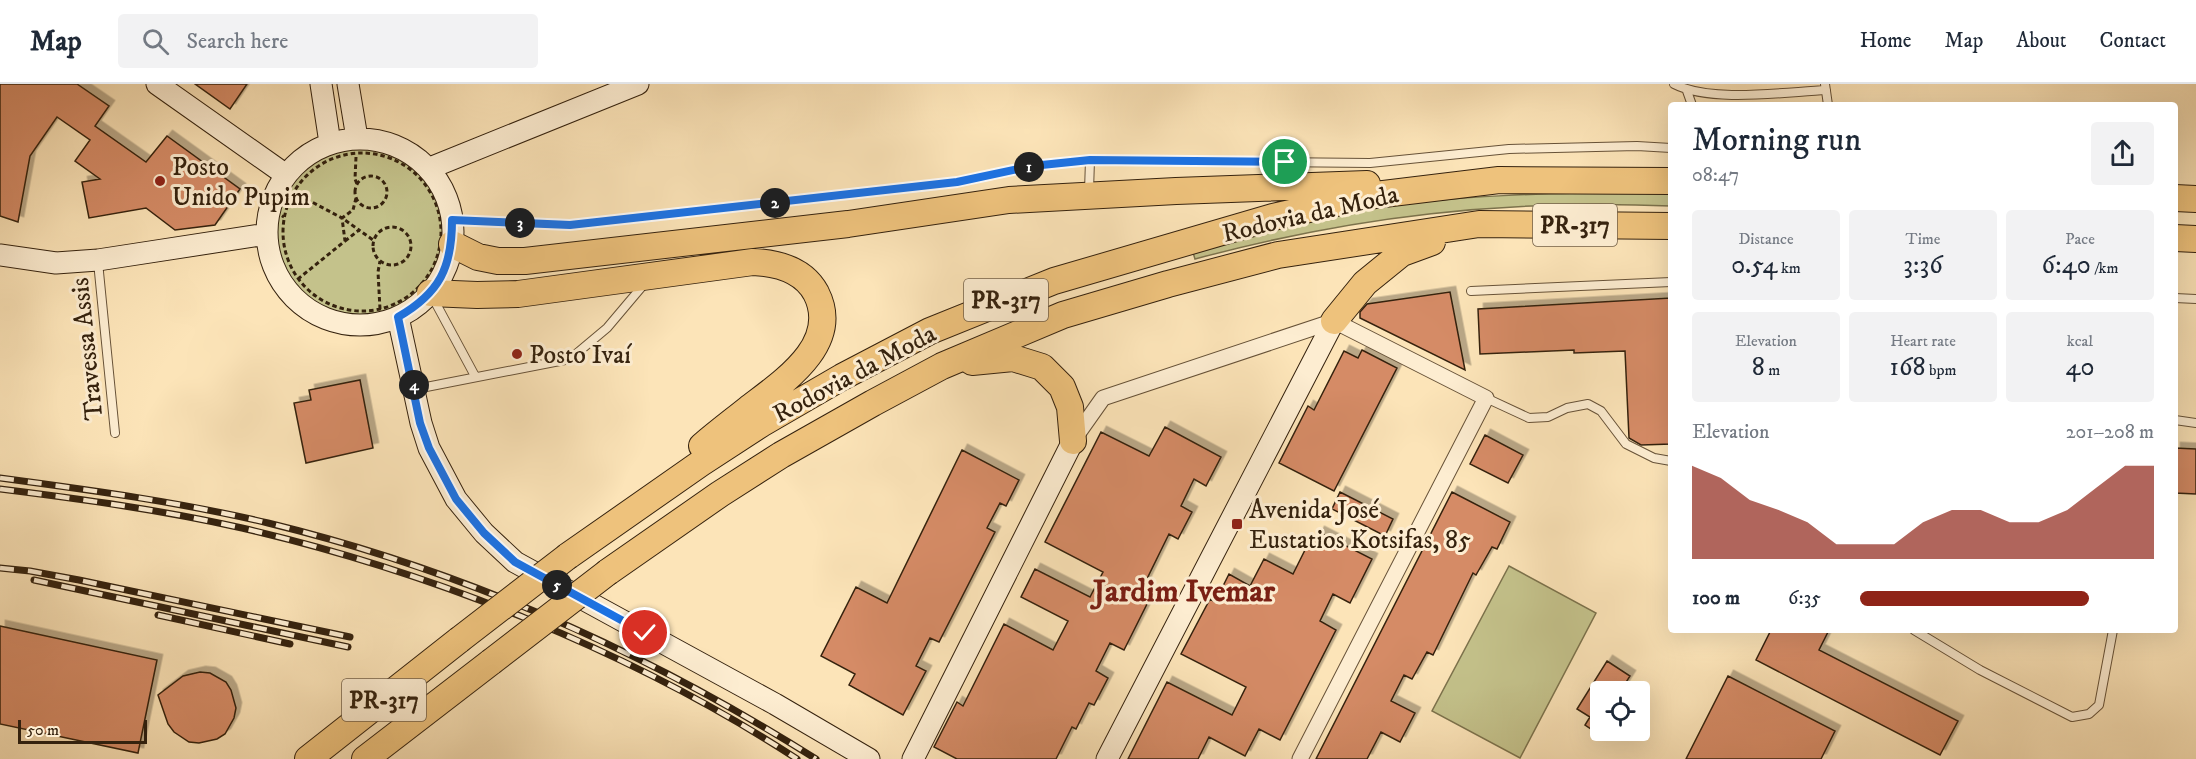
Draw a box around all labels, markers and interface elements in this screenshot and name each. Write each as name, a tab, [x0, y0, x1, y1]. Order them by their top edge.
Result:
search box	[118, 14, 538, 68]
text: Map	[30, 24, 82, 59]
icon: search	[139, 25, 172, 58]
text: Search here	[187, 28, 288, 55]
text: Home	[1860, 28, 1912, 54]
text: Map	[1945, 28, 1983, 54]
text: About	[2016, 28, 2067, 54]
text: Contact	[2100, 28, 2166, 54]
text: Morning run	[1692, 120, 1861, 161]
button: share	[2091, 122, 2154, 185]
pin	[1259, 136, 1310, 187]
icon: arrive	[1268, 145, 1301, 178]
place label: Posto Unido Pupim	[172, 151, 310, 214]
pin: 1	[1014, 152, 1044, 182]
text: 1	[1026, 157, 1032, 177]
text: 08:47	[1692, 163, 1739, 188]
marker: Posto Unido Pupim	[153, 174, 167, 188]
street label: Rodovia da Moda	[1219, 178, 1402, 251]
pin: 2	[760, 188, 790, 218]
text: 2	[771, 193, 779, 213]
road number: PR-317	[1533, 204, 1617, 246]
pin: 3	[505, 208, 535, 238]
text: 3	[517, 213, 523, 233]
text: Distance	[1738, 229, 1794, 249]
text: Time	[1906, 229, 1940, 249]
text: Pace	[2065, 229, 2095, 249]
text: 0.54	[1731, 249, 1777, 282]
text: 3:36	[1903, 249, 1943, 282]
text: 6:40	[2041, 249, 2091, 282]
text: km	[1777, 258, 1801, 278]
text: /km	[2091, 258, 2119, 278]
street label: Travessa Assis	[64, 276, 111, 422]
road number: PR-317	[964, 279, 1048, 321]
street label: Rodovia da Moda	[768, 318, 942, 431]
text: Elevation	[1735, 331, 1797, 351]
text: Heart rate	[1890, 331, 1956, 351]
text: kcal	[2067, 331, 2093, 351]
place label: Posto Ivaí	[529, 339, 632, 372]
marker: Posto Ivaí	[510, 347, 524, 361]
text: 8	[1752, 351, 1765, 384]
text: 168	[1890, 351, 1926, 384]
text: 40	[2066, 351, 2094, 384]
text: m	[1765, 360, 1780, 380]
text: bpm	[1926, 360, 1956, 380]
pin: 4	[399, 370, 429, 400]
text: 4	[409, 375, 419, 395]
text: Elevation	[1692, 420, 1769, 445]
text: 201–208 m	[2066, 420, 2154, 445]
place label: Avenida José Eustatios Kotsifas, 85	[1249, 494, 1471, 557]
marker: Avenida José Eustatios Kotsifas, 85	[1230, 517, 1244, 531]
pin: 5	[542, 570, 572, 600]
district label: Jardim Ivemar	[1090, 572, 1276, 612]
text: 5	[553, 575, 561, 595]
text: 100 m	[1692, 586, 1740, 611]
text: 6:35	[1788, 586, 1821, 611]
pin	[619, 607, 670, 658]
icon: check	[628, 616, 661, 649]
road number: PR-317	[342, 679, 426, 721]
map controls	[1590, 681, 1650, 741]
button: locate	[1590, 681, 1650, 741]
scale bar	[18, 717, 147, 744]
text: 50 m	[27, 720, 59, 740]

